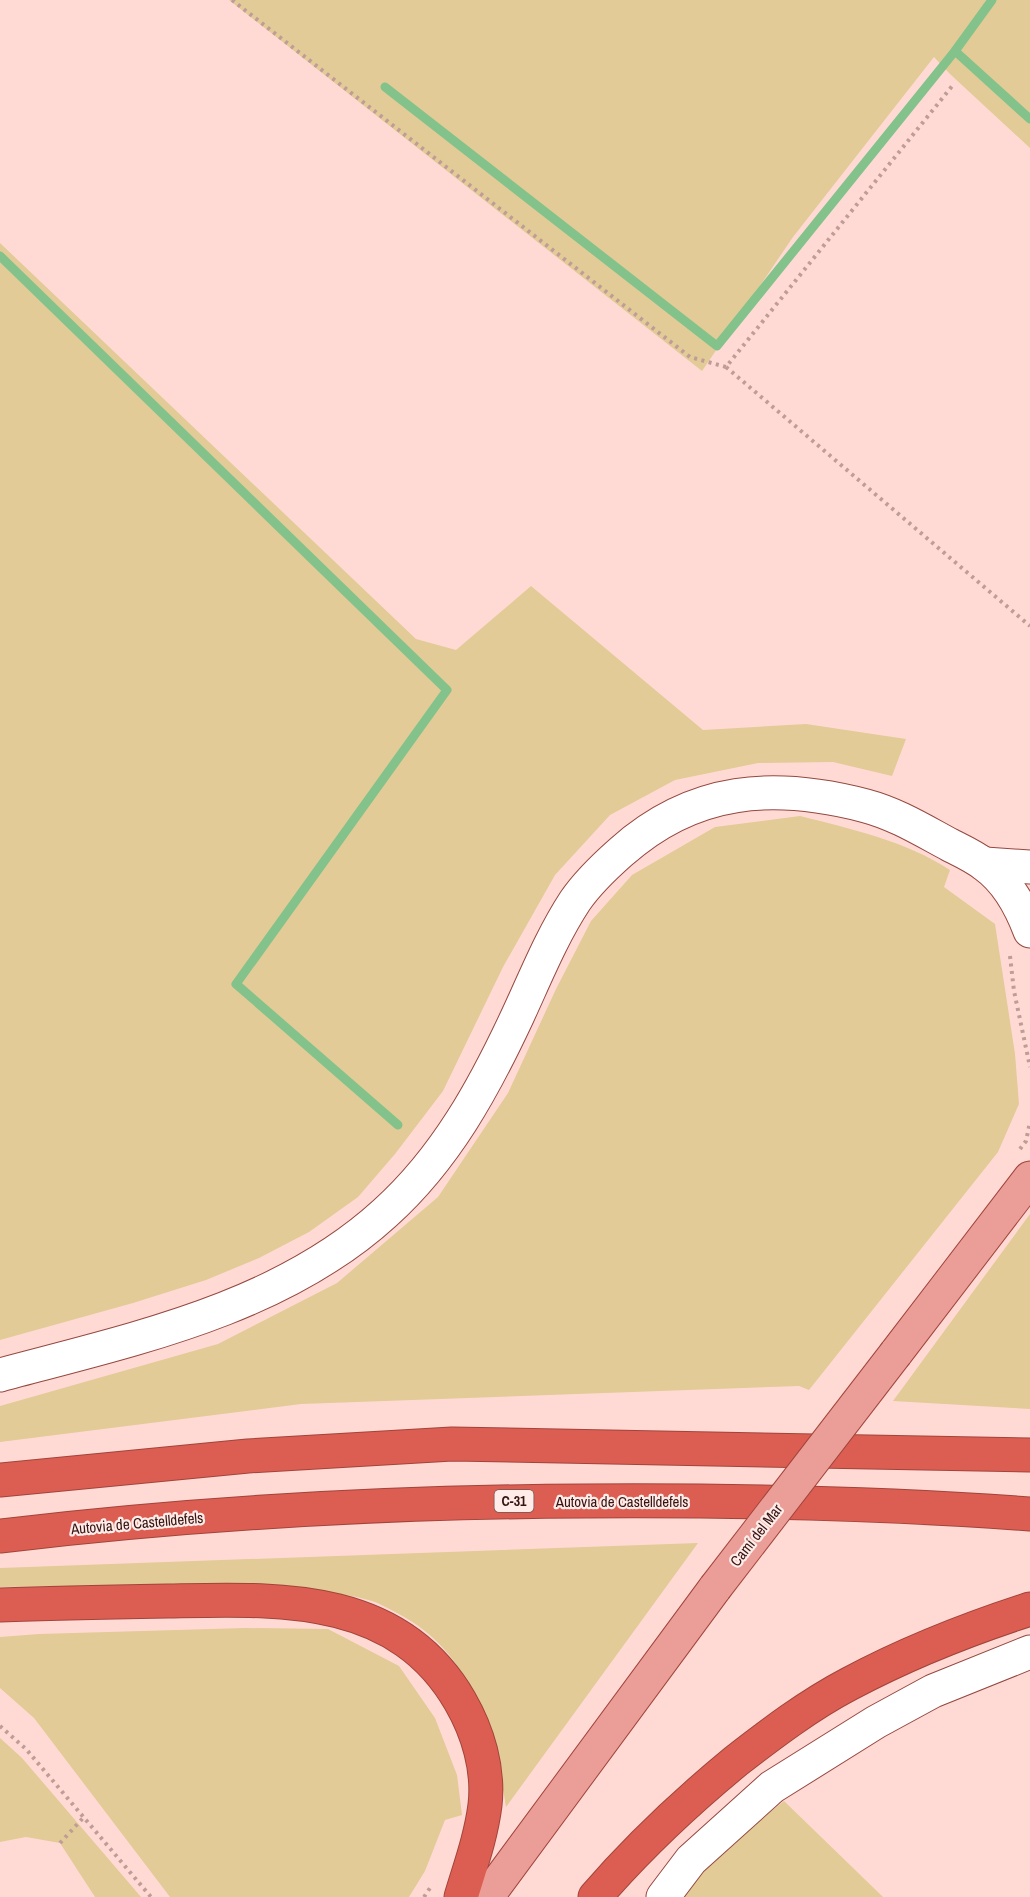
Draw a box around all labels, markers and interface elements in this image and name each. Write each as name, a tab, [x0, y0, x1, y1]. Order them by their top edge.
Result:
road number: C-31	[494, 1490, 534, 1512]
street label: Autovia de Castelldefels	[555, 1491, 688, 1512]
street label: Camí del Mar	[725, 1499, 787, 1571]
street label: Autovia de Castelldefels	[69, 1507, 204, 1539]

